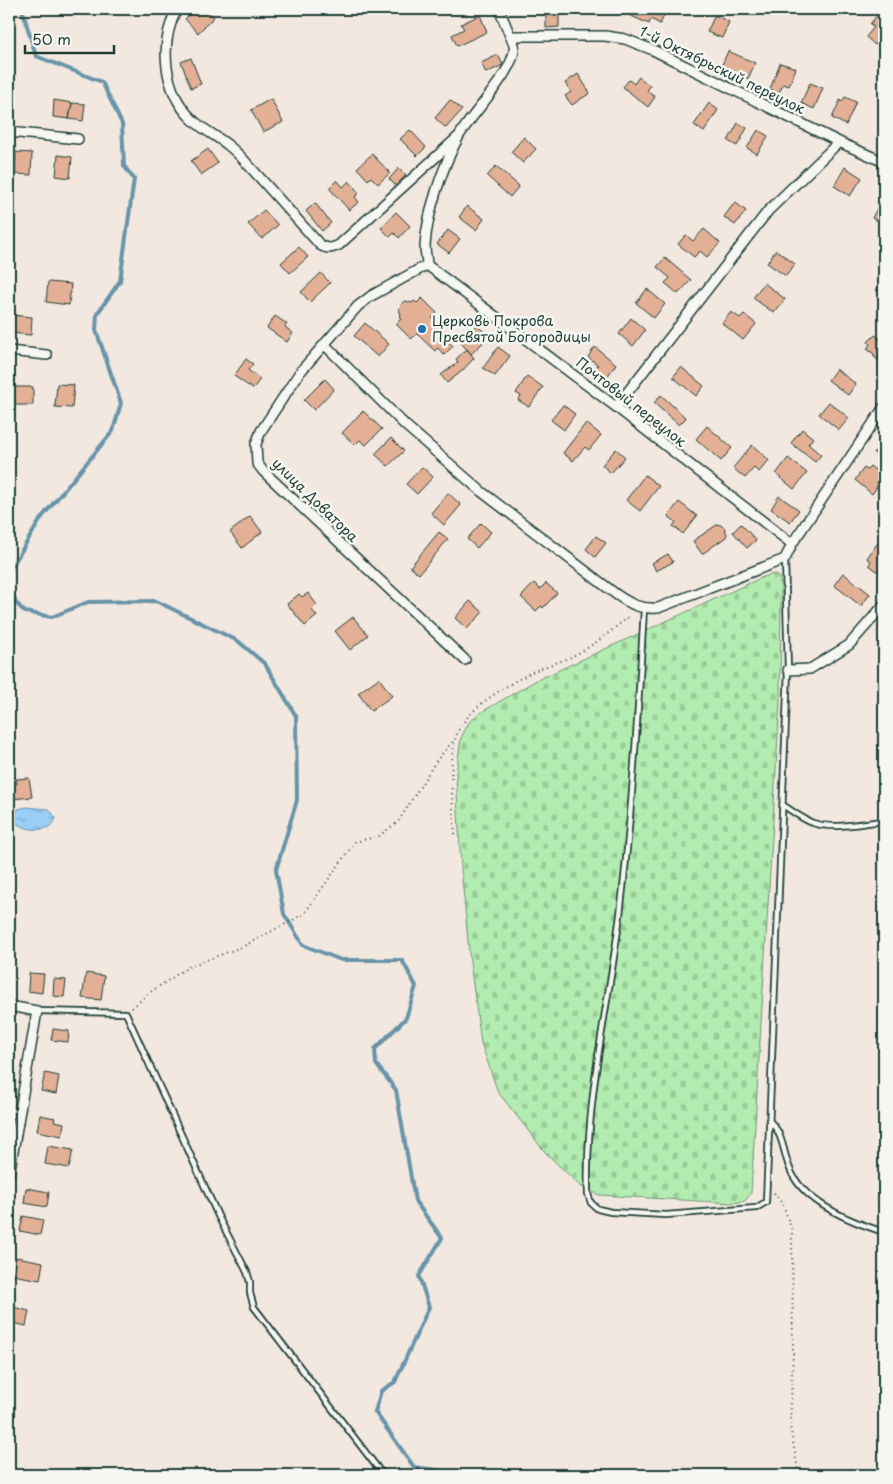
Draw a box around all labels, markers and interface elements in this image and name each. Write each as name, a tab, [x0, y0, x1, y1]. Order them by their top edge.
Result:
street label: 1-й Октябрьский переулок	[636, 20, 809, 119]
scale bar	[25, 22, 114, 54]
text: 50 m	[32, 27, 71, 50]
place label: Церковь Покрова Пресвятой Богородицы	[432, 310, 591, 347]
marker: Церковь Покрова Пресвятой Богородицы	[416, 323, 428, 335]
street label: Почтовый переулок	[572, 352, 691, 452]
street label: улица Доватора	[267, 453, 363, 547]

